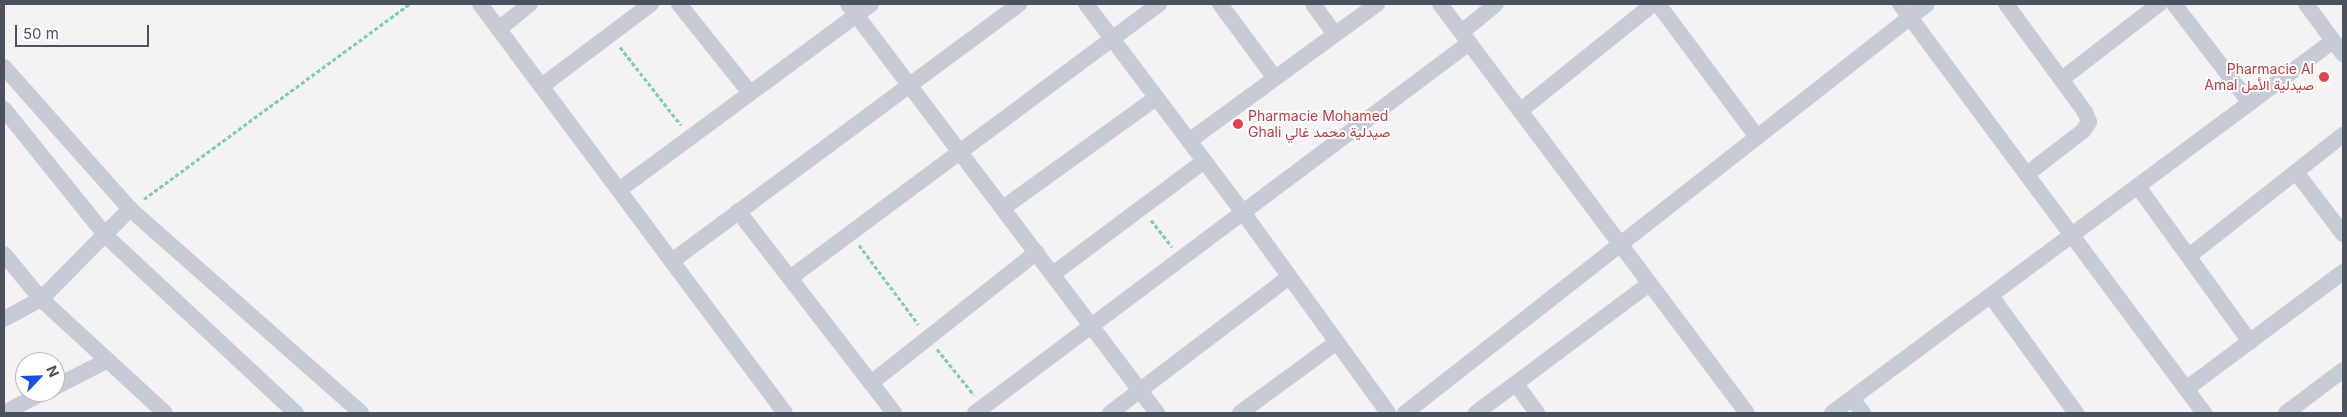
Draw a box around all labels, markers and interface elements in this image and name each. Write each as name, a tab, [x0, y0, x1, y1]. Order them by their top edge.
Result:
scale bar	[18, 15, 151, 47]
text: 50 m	[23, 24, 59, 43]
place label: Pharmacie Al Amal صيدلية الأمل	[2204, 61, 2314, 94]
marker: Pharmacie Al Amal صيدلية الأمل	[2318, 71, 2330, 83]
place label: Pharmacie Mohamed Ghali صيدلية محمد غالي	[1248, 108, 1390, 140]
marker: Pharmacie Mohamed Ghali صيدلية محمد غالي	[1232, 118, 1244, 130]
north arrow	[15, 352, 65, 402]
text: N	[43, 363, 63, 379]

